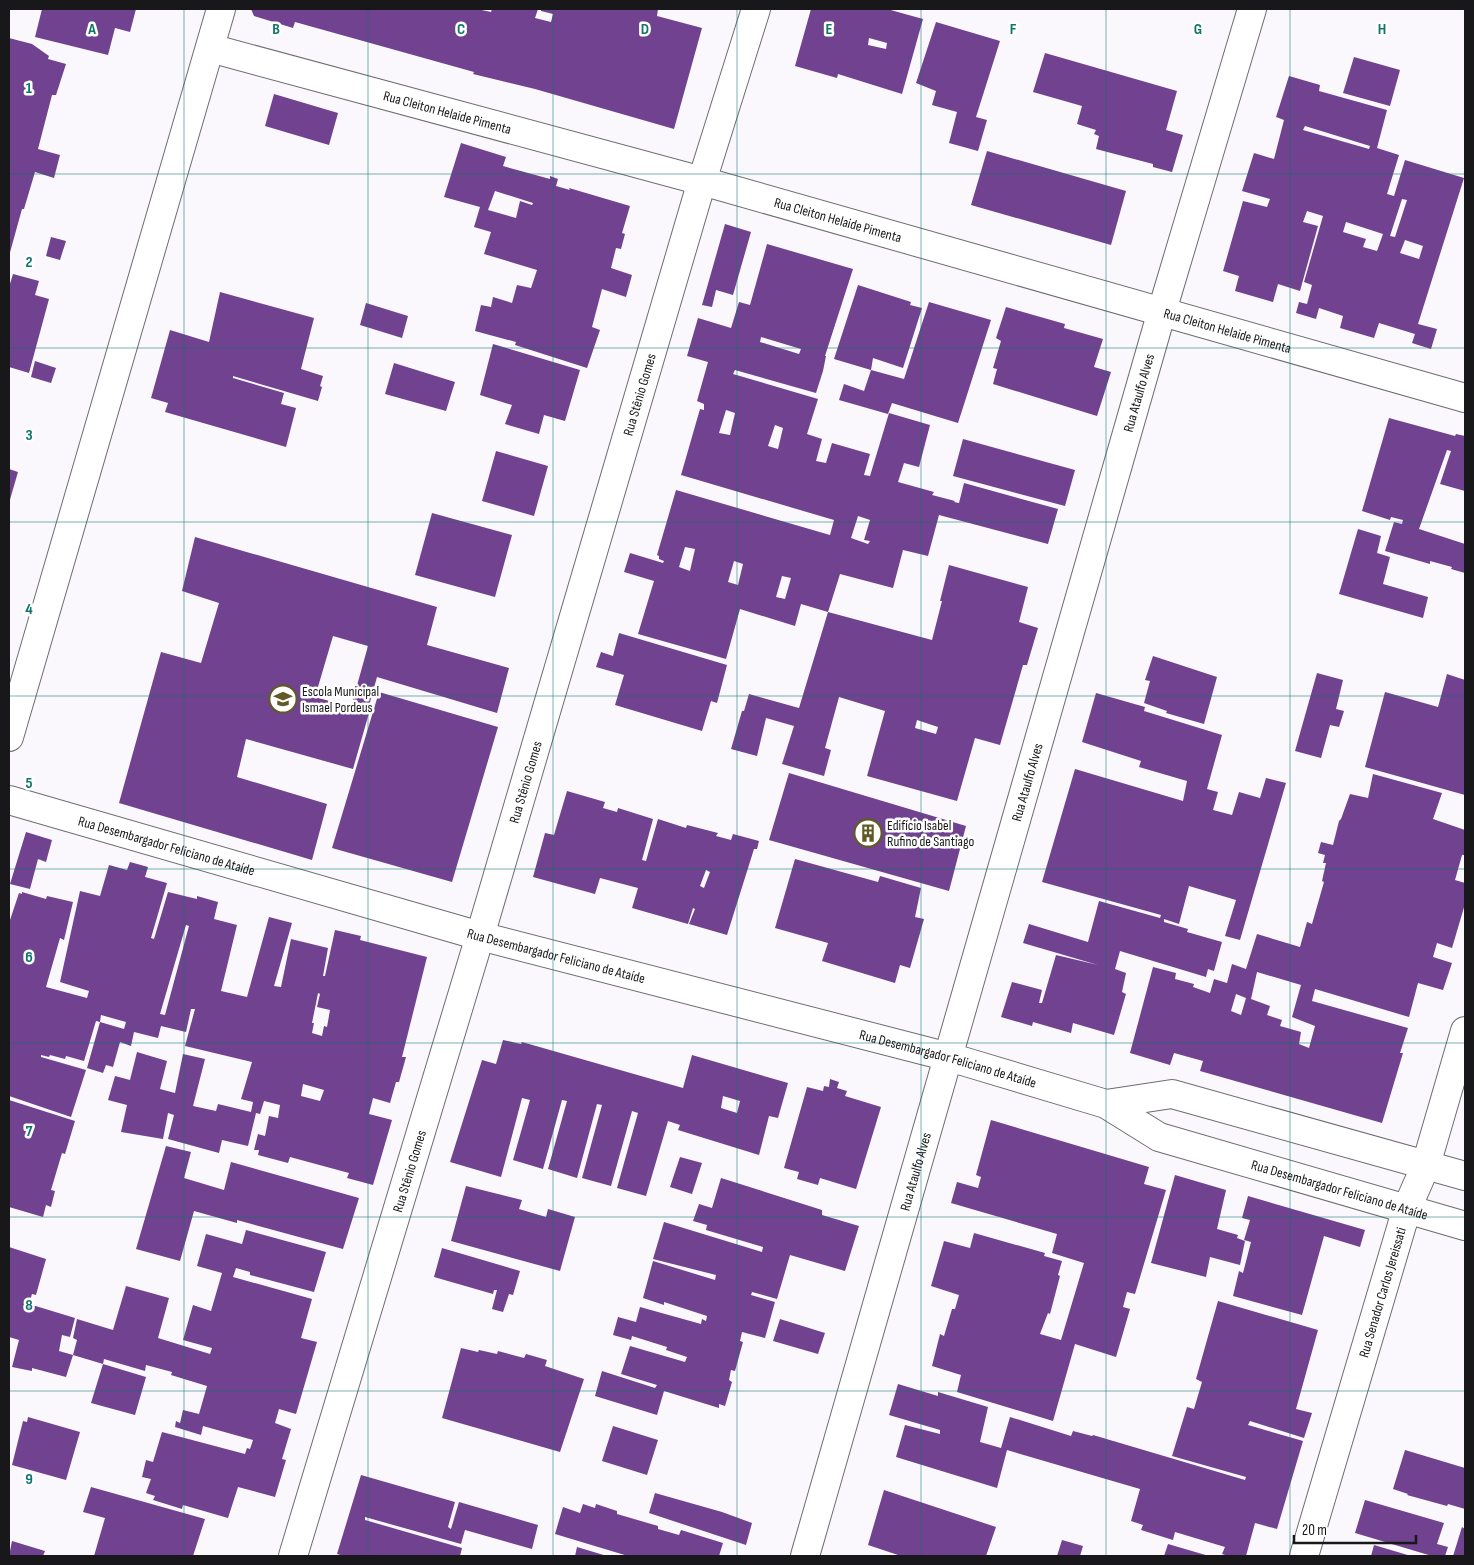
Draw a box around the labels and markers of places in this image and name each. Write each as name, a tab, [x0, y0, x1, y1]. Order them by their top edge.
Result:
place label: Escola Municipal Ismael Pordeus	[302, 683, 379, 716]
school or university icon: Escola Municipal Ismael Pordeus	[268, 684, 298, 714]
place label: Edifício Isabel Rufino de Santiago	[887, 817, 974, 850]
building icon: Edifício Isabel Rufino de Santiago	[853, 818, 883, 848]

